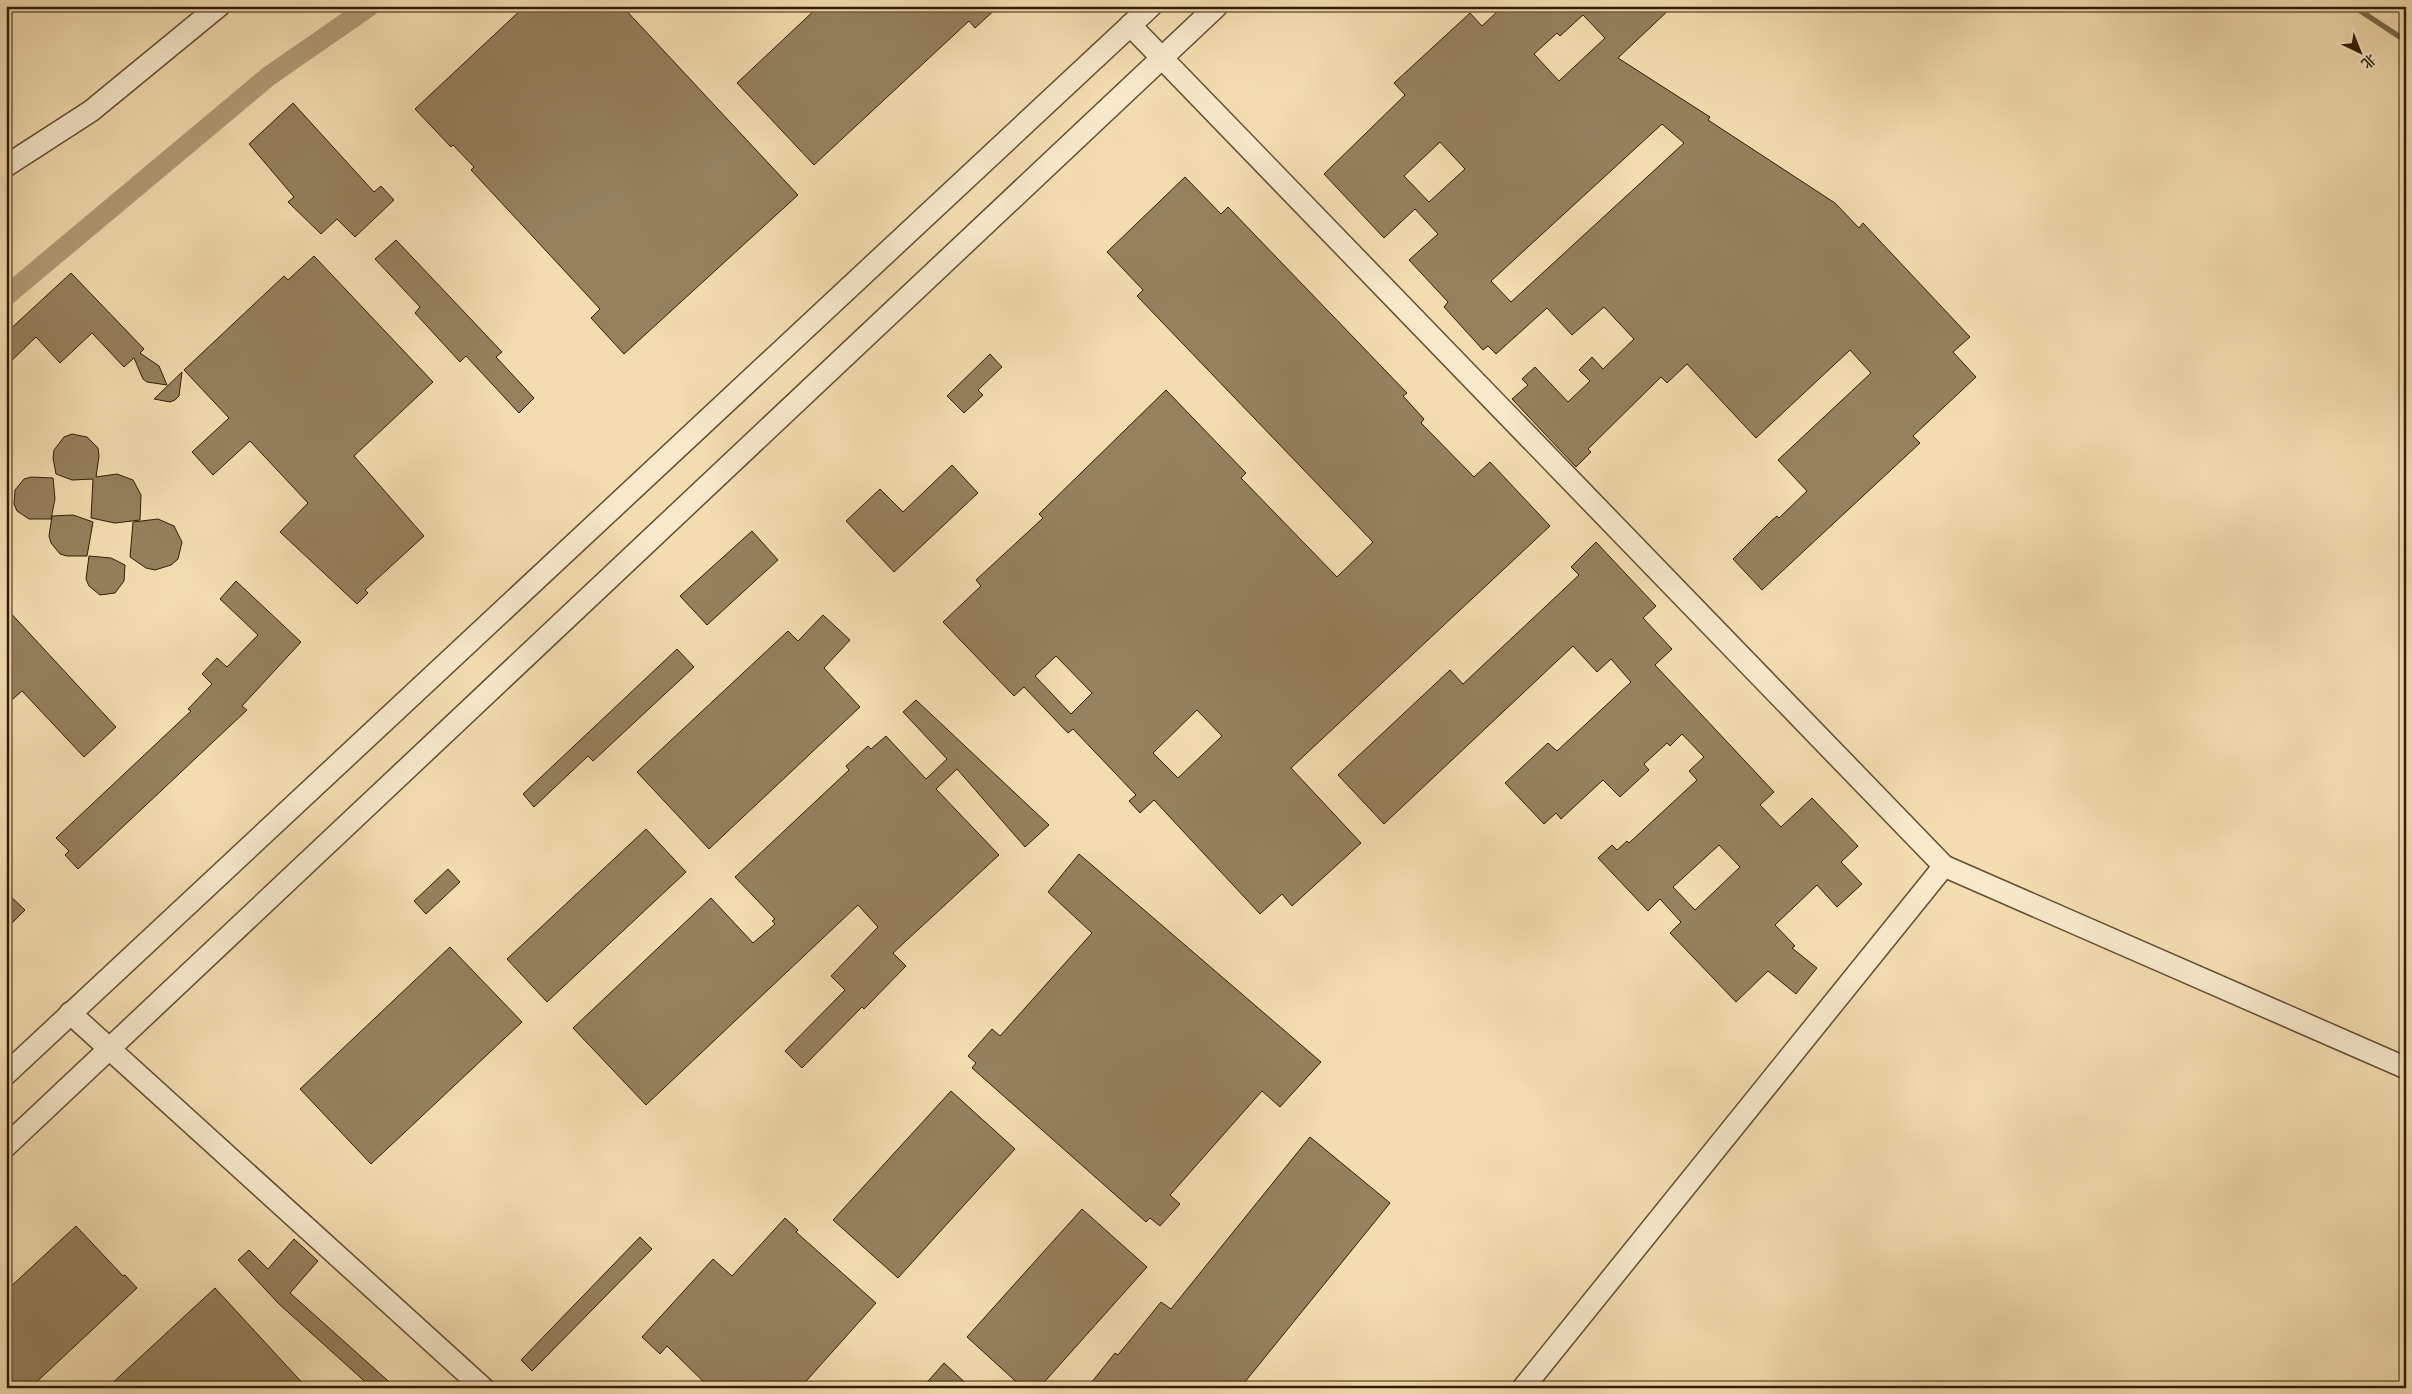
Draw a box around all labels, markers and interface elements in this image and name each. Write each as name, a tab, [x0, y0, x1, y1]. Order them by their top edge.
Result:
north arrow	[2334, 28, 2384, 78]
text: 北	[2358, 50, 2380, 73]

